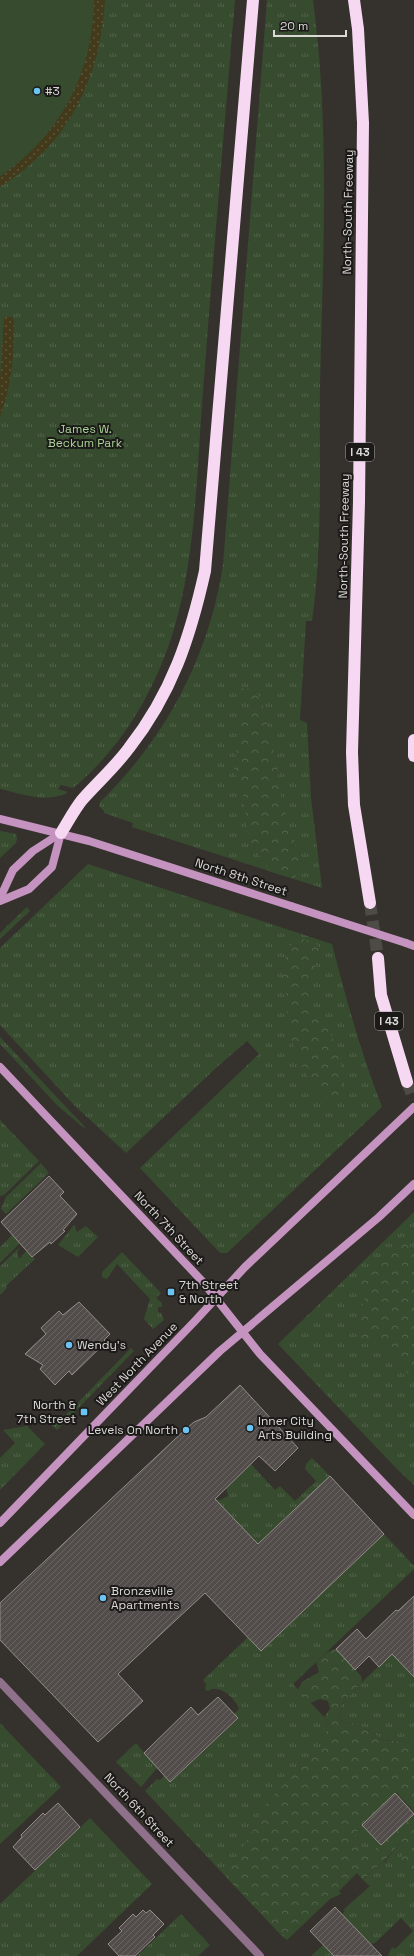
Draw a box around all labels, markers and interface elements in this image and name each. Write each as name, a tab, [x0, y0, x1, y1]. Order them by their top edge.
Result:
scale bar	[274, 12, 346, 38]
text: 20 m	[280, 18, 308, 34]
place label: #3	[45, 83, 60, 99]
marker: #3	[32, 86, 42, 96]
street label: North-South Freeway	[339, 149, 357, 275]
park label: James W. Beckum Park	[48, 421, 123, 451]
road number: I 43	[346, 443, 374, 461]
street label: North-South Freeway	[335, 473, 353, 599]
street label: North 8th Street	[193, 855, 289, 899]
road number: I 43	[375, 1012, 403, 1030]
street label: North 7th Street	[131, 1188, 207, 1268]
place label: 7th Street & North	[179, 1277, 238, 1307]
marker: 7th Street & North	[166, 1287, 176, 1297]
street label: West North Avenue	[93, 1319, 181, 1409]
place label: Wendy's	[77, 1337, 126, 1353]
marker: Wendy's	[64, 1340, 74, 1350]
place label: North & 7th Street	[17, 1397, 76, 1427]
marker: North & 7th Street	[79, 1407, 89, 1417]
place label: Inner City Arts Building	[258, 1413, 332, 1443]
place label: Levels On North	[88, 1422, 178, 1438]
marker: Inner City Arts Building	[245, 1423, 255, 1433]
marker: Levels On North	[181, 1425, 191, 1435]
place label: Bronzeville Apartments	[111, 1583, 180, 1613]
marker: Bronzeville Apartments	[98, 1593, 108, 1603]
street label: North 6th Street	[100, 1769, 178, 1851]

